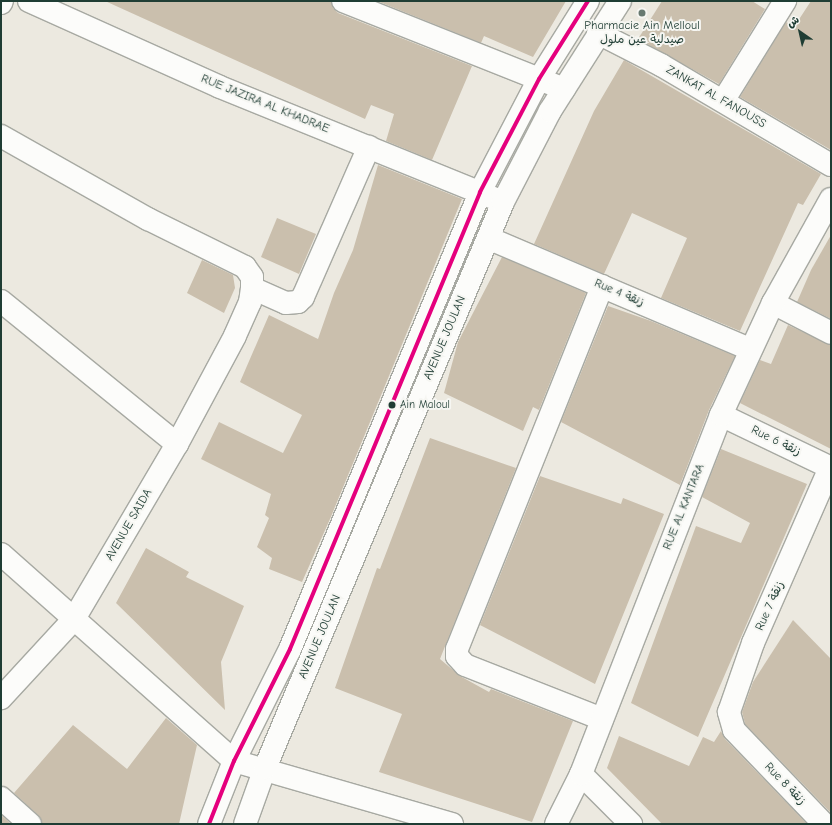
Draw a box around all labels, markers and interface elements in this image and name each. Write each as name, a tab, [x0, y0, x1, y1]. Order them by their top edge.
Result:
marker: Pharmacie Ain Melloul صيدلية عين ملول	[637, 8, 647, 18]
north arrow	[780, 12, 820, 52]
text: ش	[784, 13, 802, 30]
place label: Pharmacie Ain Melloul صيدلية عين ملول	[584, 19, 700, 47]
street label: ZANKAT AL FANOUSS	[664, 63, 768, 131]
street label: RUE JAZIRA AL KHADRAE	[199, 72, 331, 136]
street label: Rue 4 زنقة	[592, 276, 646, 310]
street label: AVENUE JOULAN	[421, 294, 469, 382]
place label: Ain Maloul	[400, 398, 450, 412]
marker: Ain Maloul	[387, 400, 397, 410]
street label: Rue 6 زنقة	[749, 423, 803, 459]
street label: RUE AL KANTARA	[660, 462, 708, 552]
street label: AVENUE SAIDA	[103, 487, 155, 563]
street label: Rue 7 زنقة	[753, 579, 787, 633]
street label: AVENUE JOULAN	[296, 593, 344, 681]
street label: Rue 8 زنقة	[761, 760, 809, 808]

